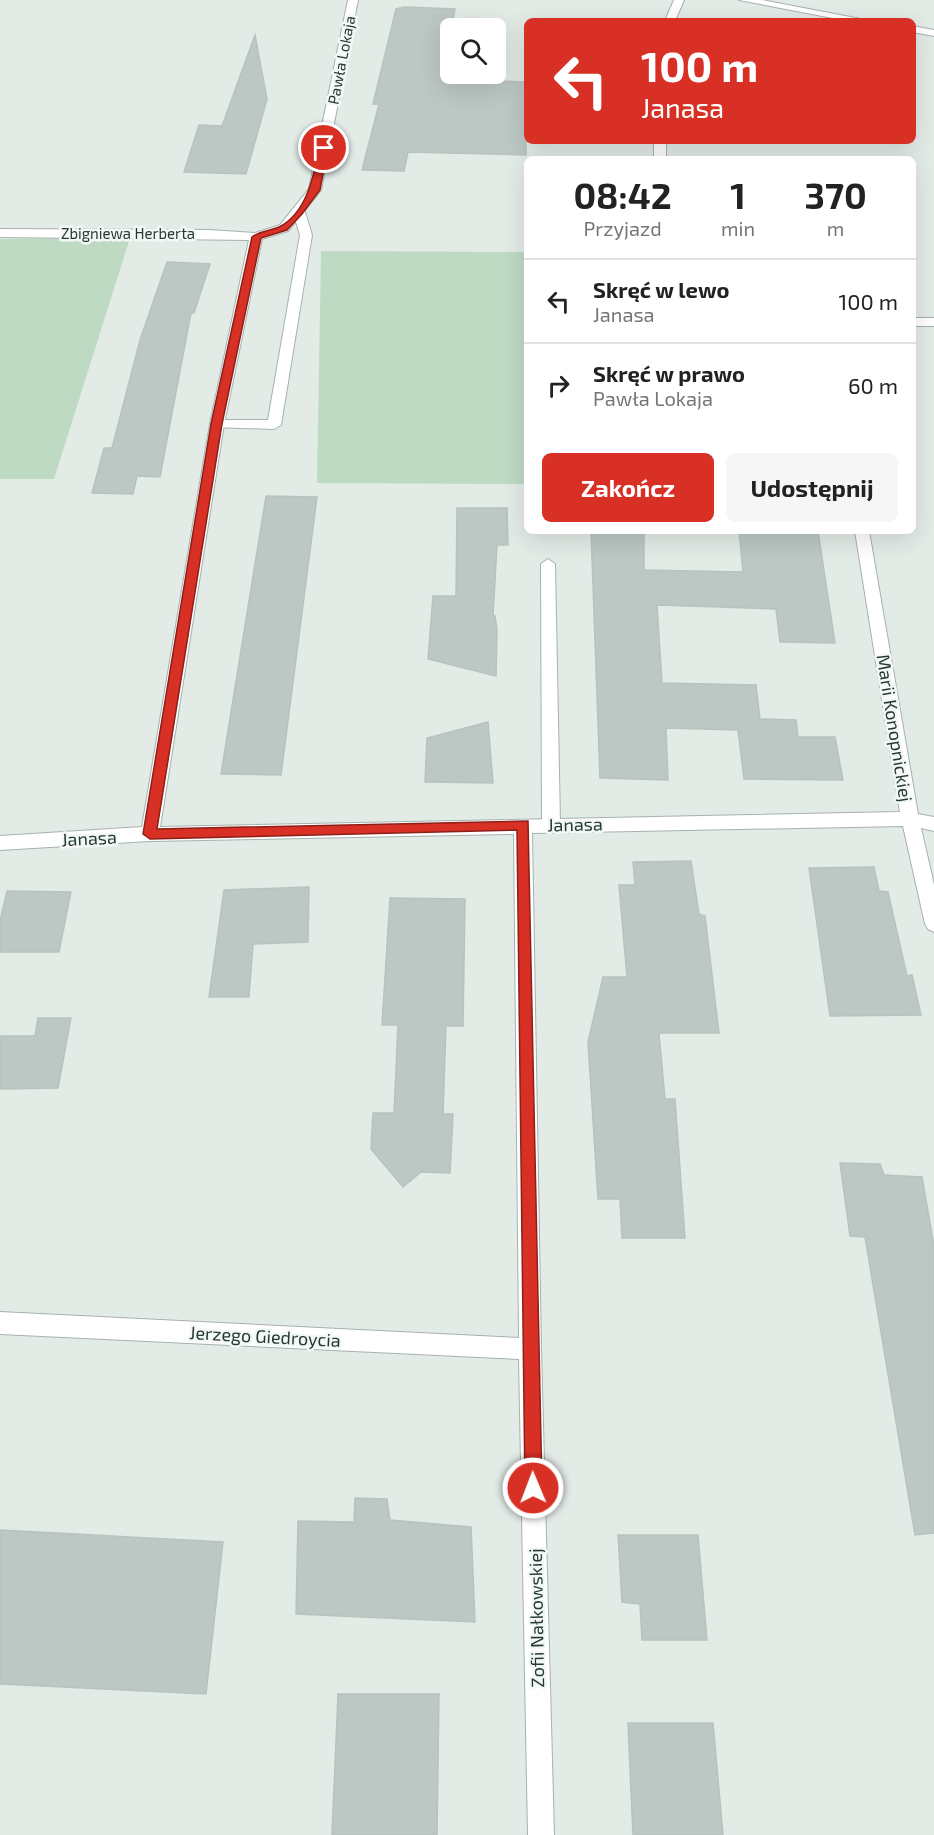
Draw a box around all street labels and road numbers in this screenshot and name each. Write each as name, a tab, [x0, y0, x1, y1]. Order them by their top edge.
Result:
street label: Pawła Lokaja	[324, 14, 359, 106]
street label: Zbigniewa Herberta	[61, 224, 195, 242]
street label: Marii Konopnickiej	[872, 653, 918, 803]
street label: Janasa	[547, 813, 603, 835]
street label: Janasa	[61, 826, 117, 850]
street label: Jerzego Giedroycia	[189, 1321, 341, 1351]
street label: Zofii Nałkowskiej	[524, 1548, 548, 1688]

